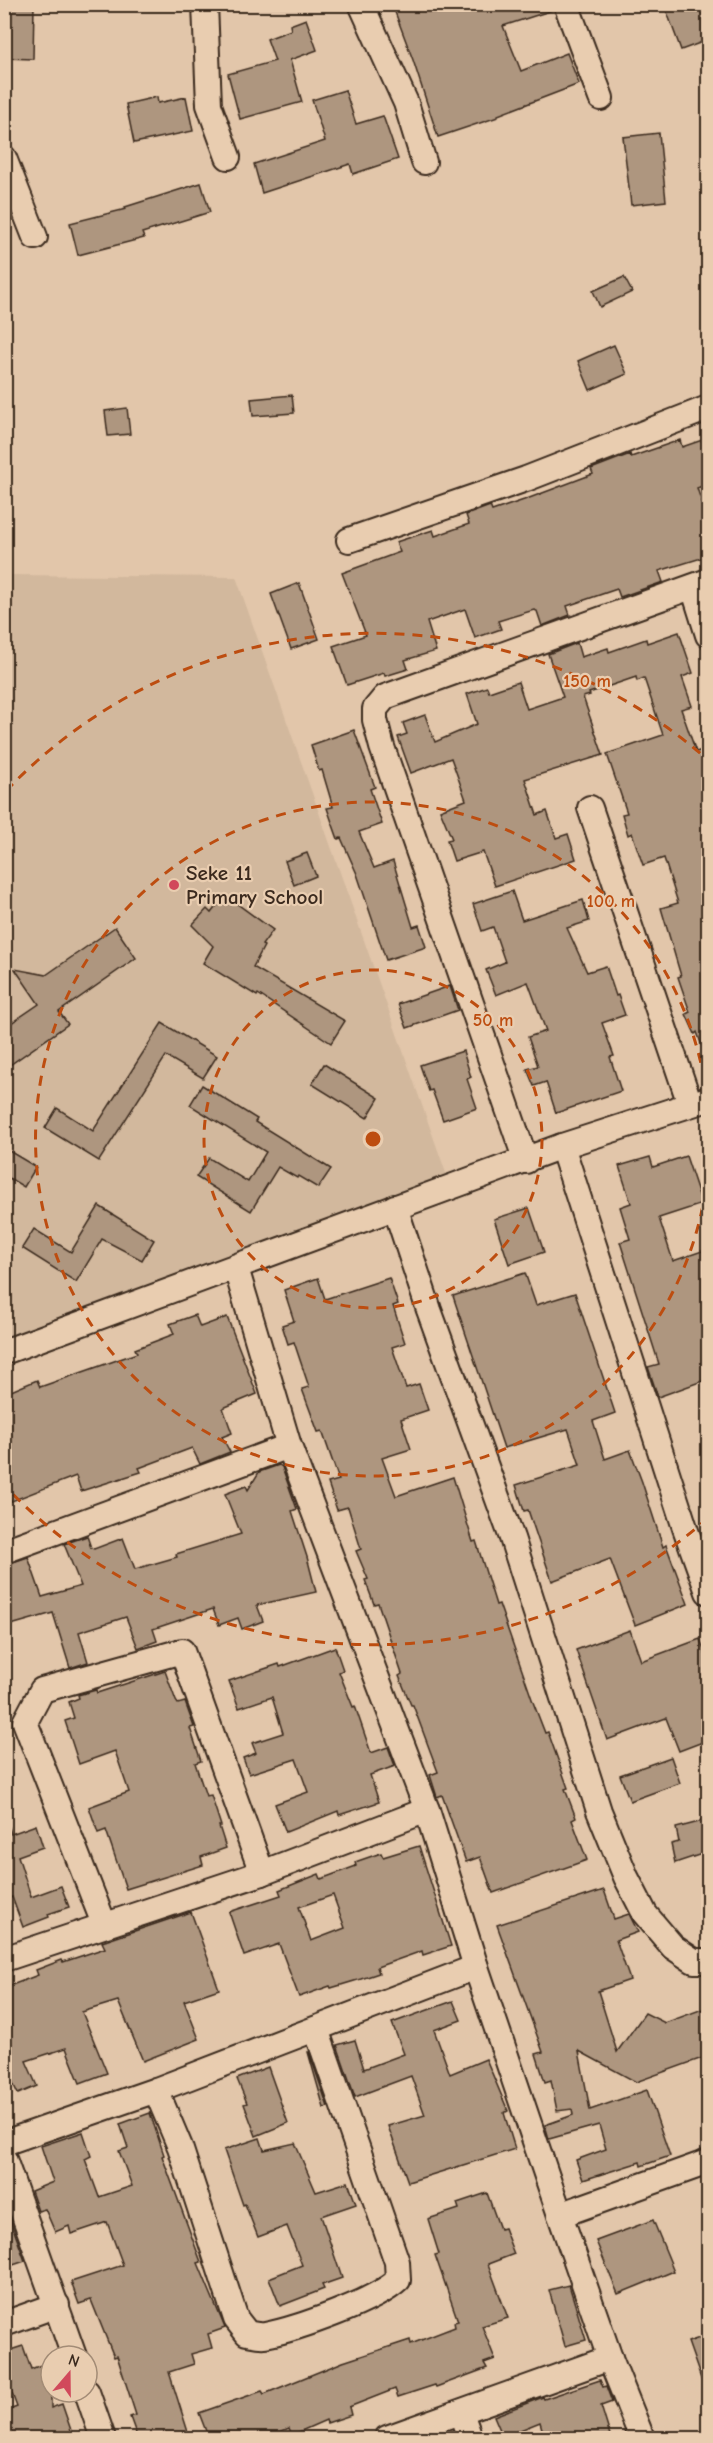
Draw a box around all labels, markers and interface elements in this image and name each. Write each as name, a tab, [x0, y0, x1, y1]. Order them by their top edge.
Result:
text: 150 m	[563, 671, 611, 692]
place label: Seke 11 Primary School	[186, 861, 323, 909]
marker: Seke 11 Primary School	[167, 878, 181, 892]
text: 100 m	[587, 891, 635, 912]
text: 50 m	[473, 1010, 513, 1031]
centre of rings	[363, 1129, 383, 1149]
north arrow	[39, 2344, 99, 2404]
text: N	[66, 2351, 82, 2371]

